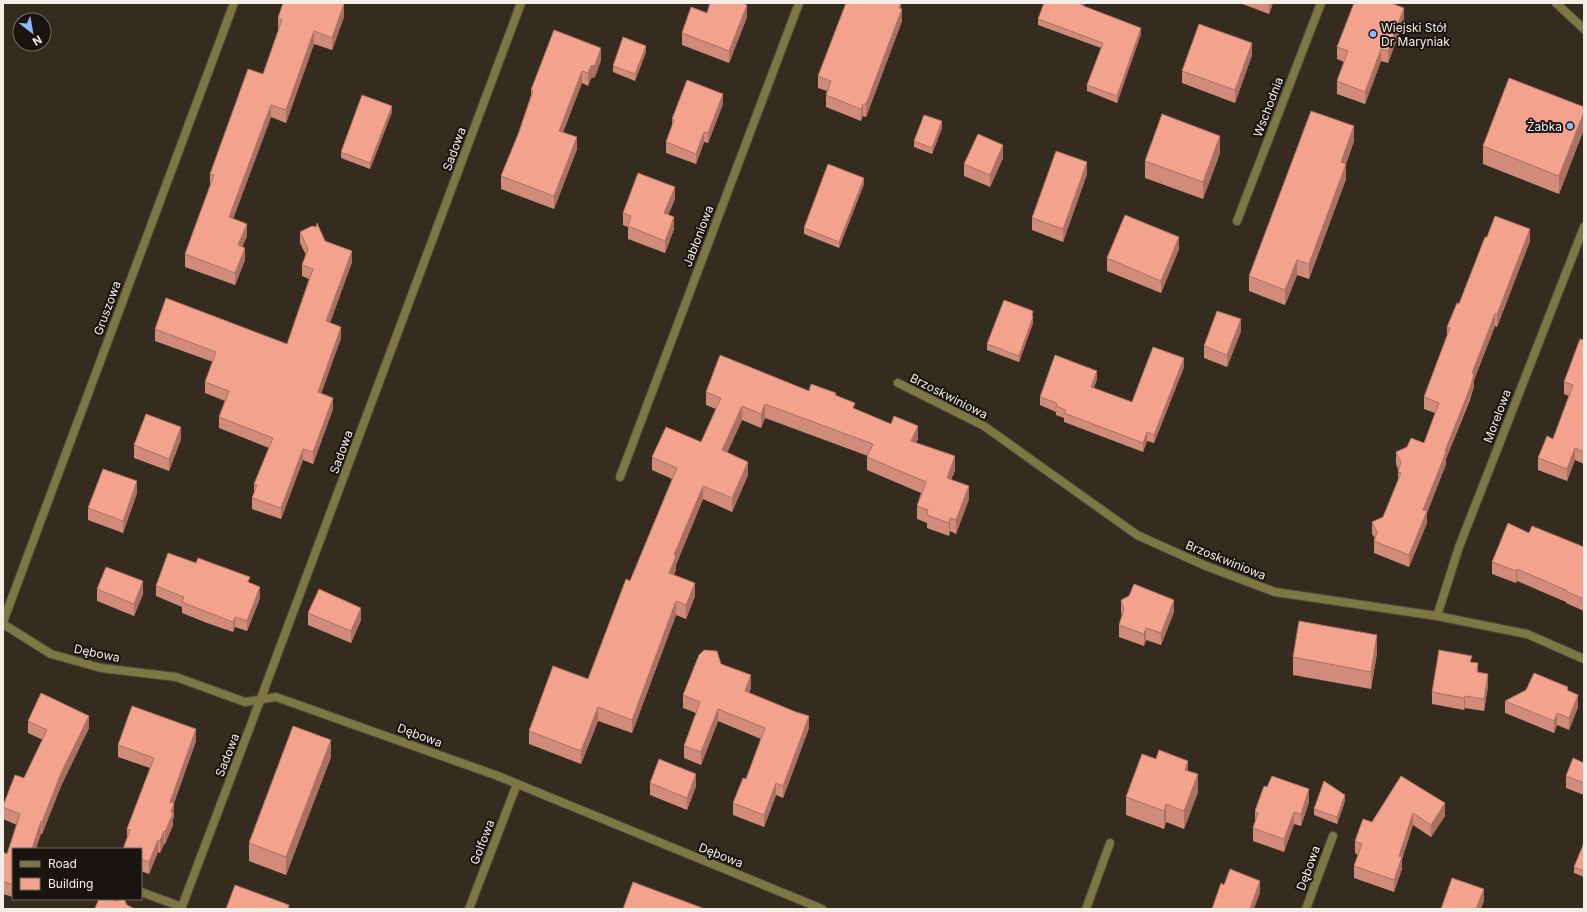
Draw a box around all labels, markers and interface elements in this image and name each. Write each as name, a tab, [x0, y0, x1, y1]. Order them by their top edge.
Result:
north arrow	[12, 12, 52, 52]
place label: Wiejski Stół Dr Maryniak	[1381, 20, 1450, 49]
marker: Wiejski Stół Dr Maryniak	[1368, 29, 1378, 39]
text: N	[30, 32, 44, 49]
street label: Wschodnia	[1250, 75, 1286, 139]
place label: Żabka	[1527, 119, 1562, 134]
marker: Żabka	[1565, 121, 1575, 131]
street label: Sadowa	[439, 125, 469, 173]
street label: Jabłoniowa	[679, 203, 717, 269]
street label: Gruszowa	[90, 279, 124, 337]
street label: Brzoskwiniowa	[908, 370, 990, 422]
street label: Morelowa	[1480, 387, 1514, 445]
street label: Sadowa	[326, 428, 356, 476]
street label: Brzoskwiniowa	[1184, 537, 1268, 583]
street label: Dębowa	[73, 641, 121, 665]
street label: Dębowa	[396, 720, 444, 750]
street label: Sadowa	[212, 731, 242, 779]
street label: Golfowa	[467, 818, 497, 866]
street label: Dębowa	[697, 839, 745, 871]
street label: Dębowa	[1293, 844, 1323, 892]
legend	[12, 848, 142, 900]
text: Road	[48, 856, 77, 871]
text: Building	[48, 876, 93, 891]

